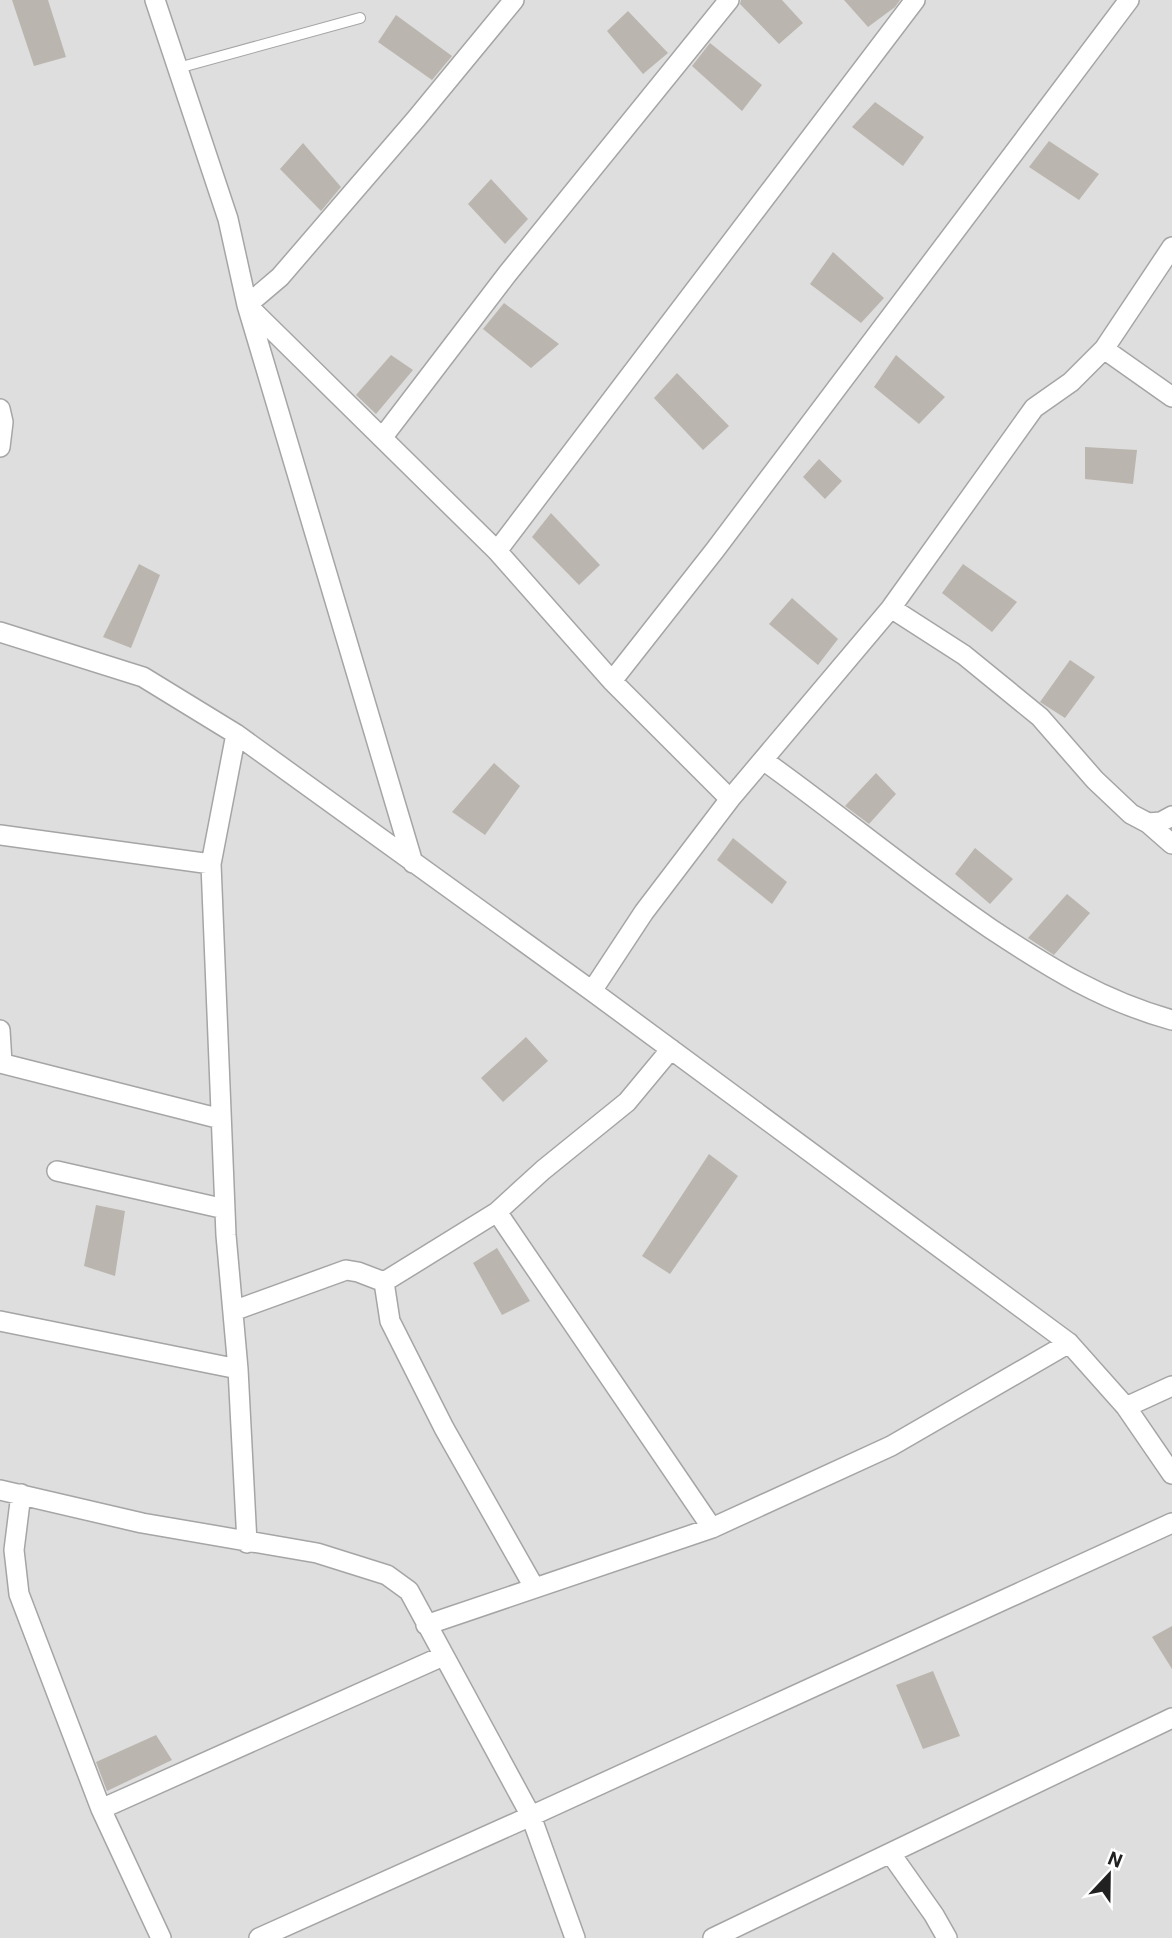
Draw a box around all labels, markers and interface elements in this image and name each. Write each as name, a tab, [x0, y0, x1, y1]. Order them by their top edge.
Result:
north arrow	[1074, 1840, 1144, 1910]
text: N	[1105, 1847, 1126, 1873]

